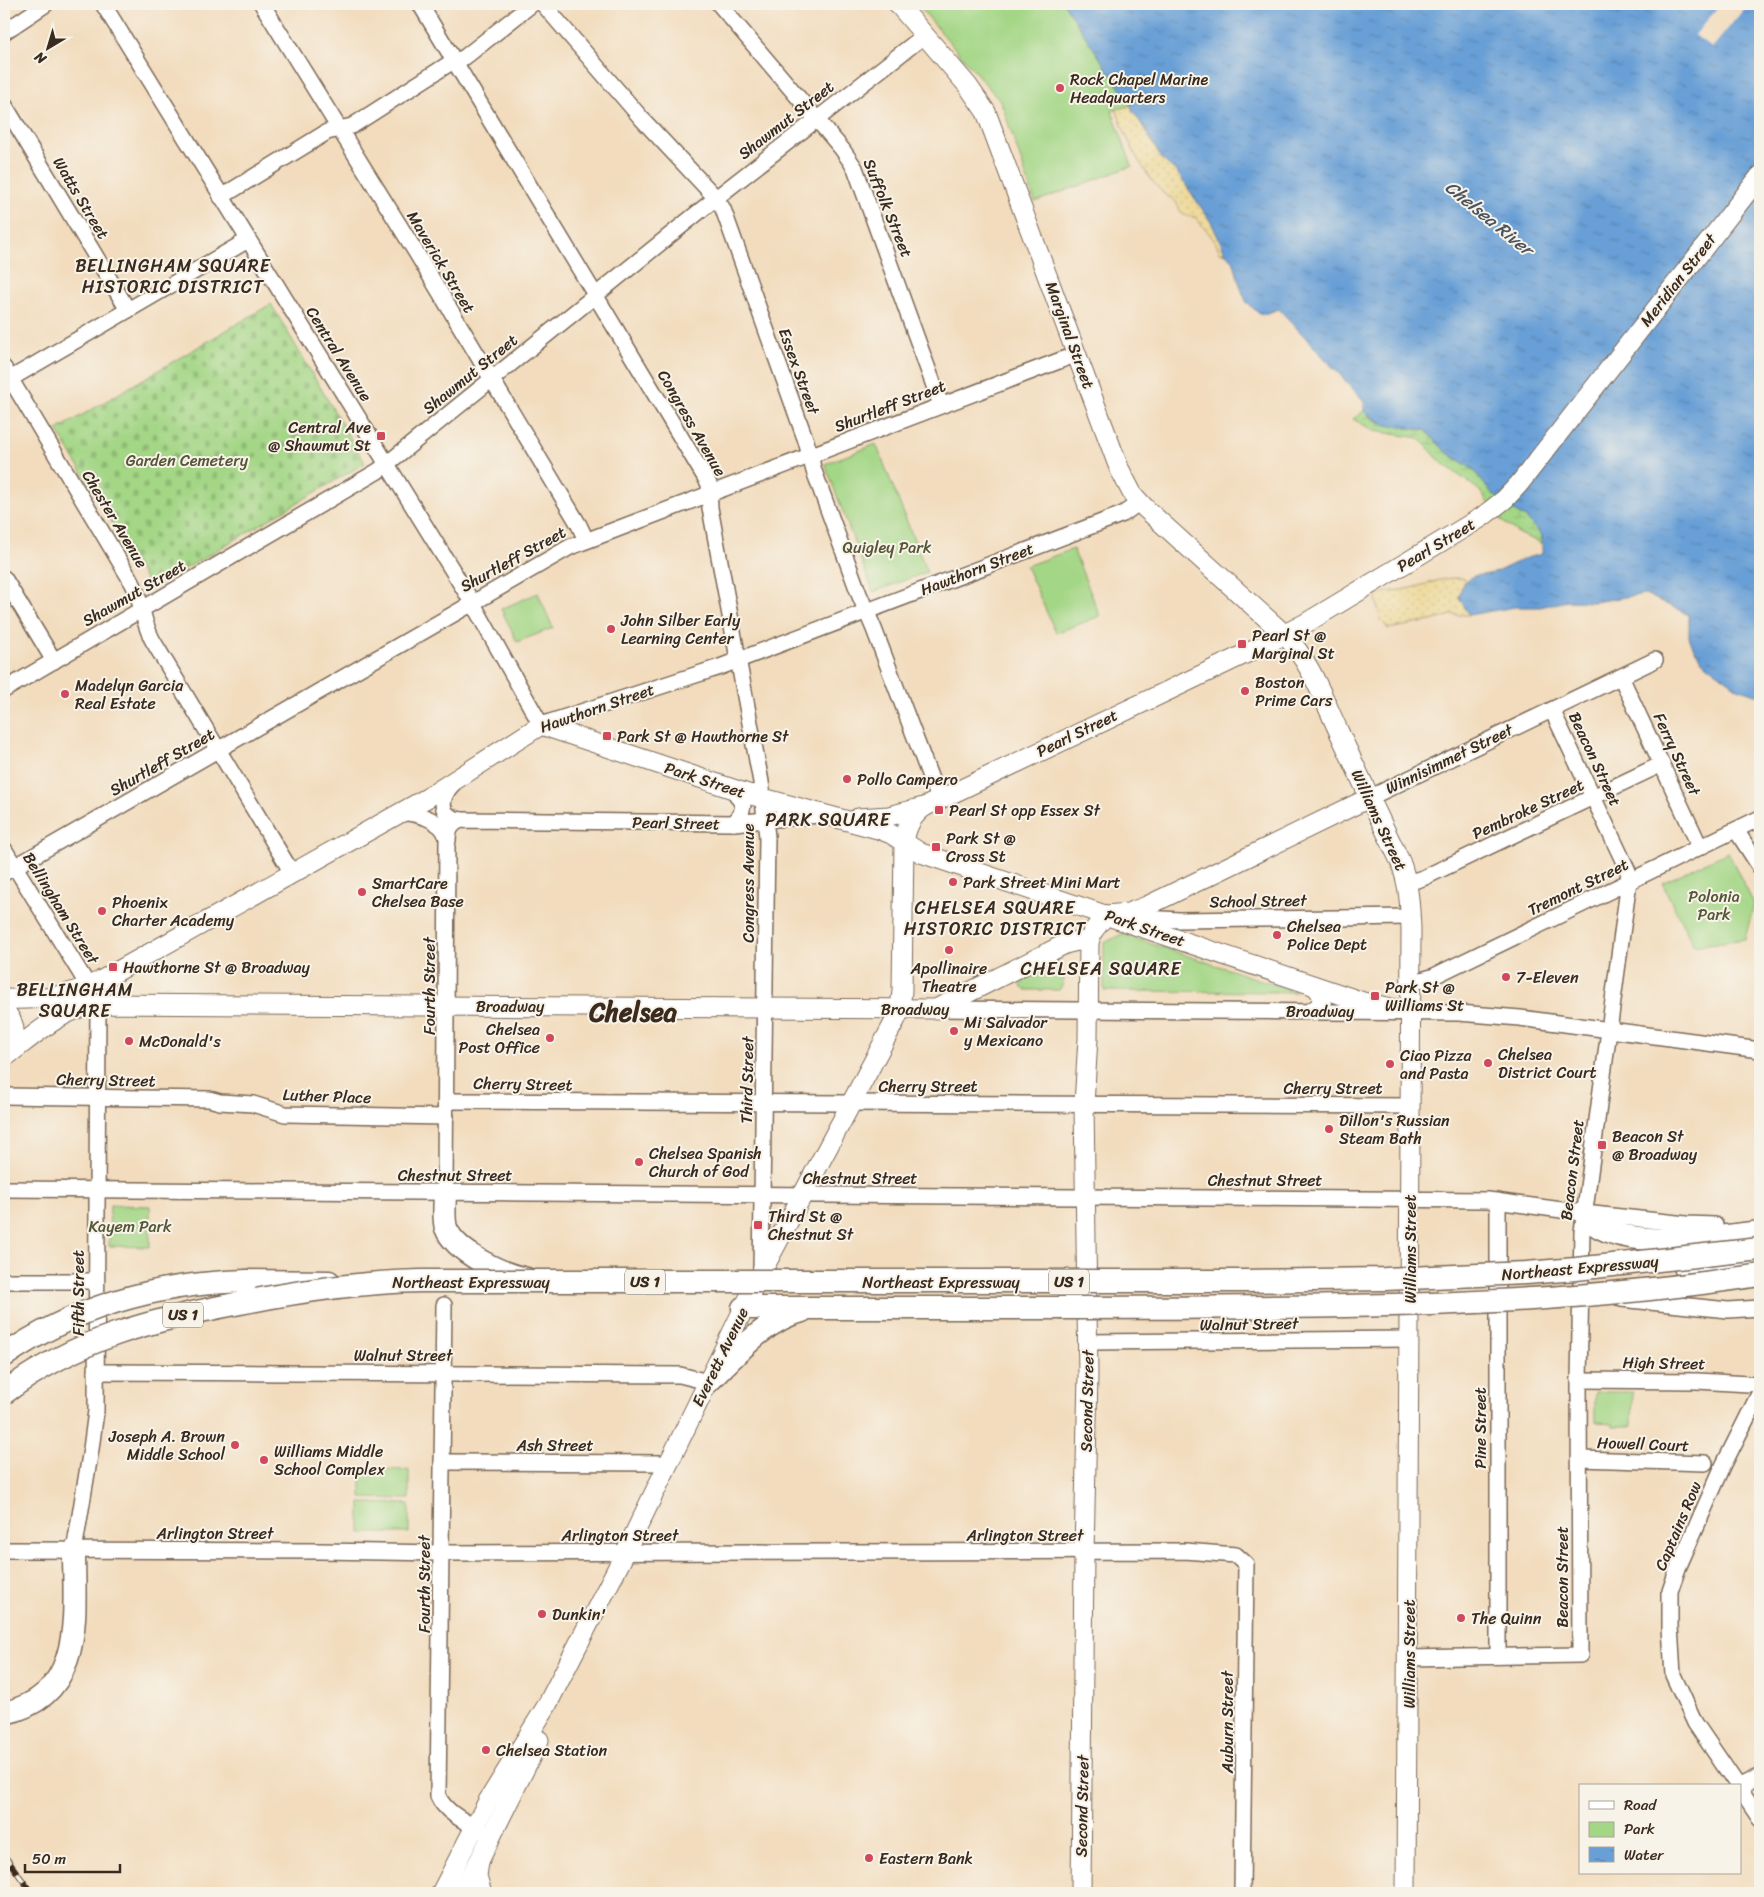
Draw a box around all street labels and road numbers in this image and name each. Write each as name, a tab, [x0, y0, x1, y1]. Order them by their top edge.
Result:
street label: Shawmut Street	[731, 73, 841, 167]
street label: Watts Street	[45, 151, 117, 245]
street label: Suffolk Street	[855, 154, 921, 262]
street label: Maverick Street	[399, 205, 483, 319]
street label: Meridian Street	[1632, 227, 1724, 333]
street label: Marginal Street	[1037, 277, 1103, 393]
street label: Central Avenue	[298, 300, 380, 408]
street label: Essex Street	[770, 324, 828, 419]
street label: Shawmut Street	[416, 326, 524, 422]
street label: Congress Avenue	[650, 364, 734, 482]
street label: Shurtleff Street	[830, 371, 950, 441]
street label: Chester Avenue	[74, 464, 156, 574]
street label: Pearl Street	[1391, 510, 1481, 580]
street label: Shurtleff Street	[455, 518, 571, 600]
street label: Hawthorn Street	[916, 534, 1038, 604]
street label: Shawmut Street	[76, 551, 192, 635]
street label: Hawthorn Street	[536, 675, 658, 741]
street label: Pearl Street	[1031, 701, 1123, 765]
street label: Beacon Street	[1560, 707, 1630, 811]
street label: Ferry Street	[1645, 708, 1709, 801]
street label: Winnisimmet Street	[1380, 715, 1518, 802]
street label: Shurtleff Street	[104, 720, 220, 804]
street label: Park Street	[661, 753, 749, 807]
street label: Williams Street	[1343, 764, 1415, 876]
street label: Pembroke Street	[1467, 770, 1589, 848]
street label: Pearl Street	[632, 808, 720, 838]
street label: Congress Avenue	[734, 823, 763, 943]
street label: Bellingham Street	[15, 846, 107, 970]
street label: Tremont Street	[1522, 850, 1634, 924]
street label: School Street	[1209, 886, 1307, 916]
street label: Park Street	[1101, 901, 1189, 955]
street label: Fourth Street	[415, 936, 444, 1035]
street label: Broadway	[476, 992, 545, 1021]
street label: Broadway	[881, 995, 950, 1024]
street label: Broadway	[1286, 997, 1355, 1026]
street label: Third Street	[732, 1036, 762, 1124]
street label: Cherry Street	[56, 1065, 156, 1095]
street label: Cherry Street	[473, 1069, 573, 1099]
street label: Cherry Street	[878, 1072, 978, 1101]
street label: Cherry Street	[1283, 1074, 1383, 1103]
street label: Luther Place	[282, 1080, 372, 1112]
street label: Beacon Street	[1551, 1118, 1593, 1222]
street label: Chestnut Street	[398, 1161, 512, 1190]
street label: Chestnut Street	[803, 1164, 917, 1193]
street label: Chestnut Street	[1208, 1166, 1322, 1195]
street label: Williams Street	[1396, 1194, 1425, 1304]
street label: Northeast Expressway	[1500, 1247, 1660, 1289]
street label: Fifth Street	[64, 1250, 93, 1336]
street label: Northeast Expressway	[392, 1268, 551, 1297]
street label: Northeast Expressway	[862, 1268, 1021, 1297]
road number: US 1	[625, 1270, 665, 1294]
road number: US 1	[1049, 1270, 1089, 1294]
road number: US 1	[163, 1302, 203, 1328]
street label: Everett Avenue	[683, 1302, 757, 1412]
street label: Walnut Street	[1199, 1309, 1299, 1339]
street label: Walnut Street	[354, 1341, 453, 1370]
street label: High Street	[1622, 1348, 1706, 1378]
street label: Second Street	[1072, 1349, 1102, 1452]
street label: Pine Street	[1466, 1387, 1495, 1469]
street label: Howell Court	[1596, 1428, 1690, 1460]
street label: Ash Street	[516, 1431, 593, 1460]
street label: Captains Row	[1646, 1477, 1710, 1575]
street label: Arlington Street	[156, 1519, 274, 1548]
street label: Arlington Street	[561, 1521, 679, 1550]
street label: Arlington Street	[966, 1521, 1084, 1550]
street label: Beacon Street	[1548, 1526, 1577, 1628]
street label: Fourth Street	[410, 1534, 439, 1633]
street label: Williams Street	[1395, 1599, 1424, 1709]
street label: Auburn Street	[1213, 1670, 1242, 1774]
street label: Second Street	[1067, 1754, 1097, 1857]

